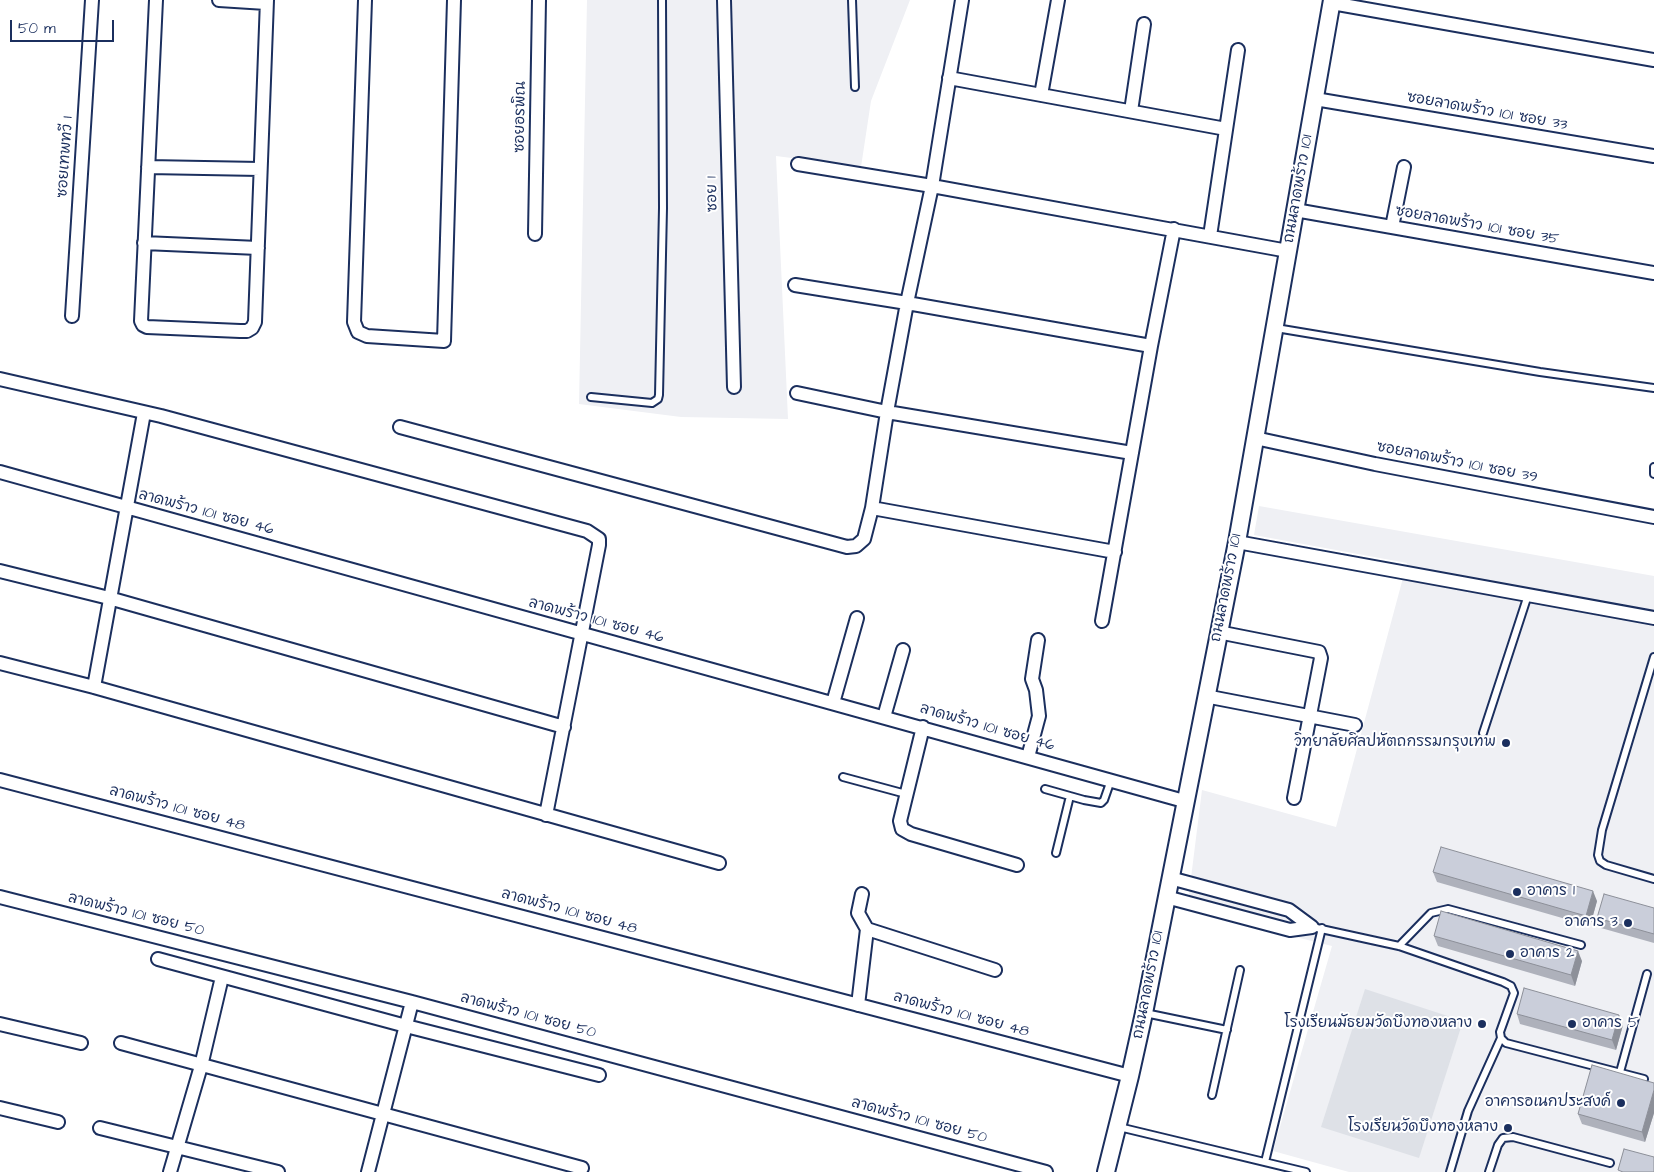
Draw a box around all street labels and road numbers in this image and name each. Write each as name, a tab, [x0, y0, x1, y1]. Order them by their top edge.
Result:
street label: ซอยอรพิณ	[511, 81, 531, 153]
street label: ซอยลาดพร้าว 101 ซอย 33	[1405, 89, 1569, 135]
street label: ซอยเทพทวี 1	[54, 116, 78, 198]
street label: ถนนลาดพร้าว 101	[1281, 133, 1317, 245]
street label: ซอย 1	[704, 176, 722, 212]
street label: ซอยลาดพร้าว 101 ซอย 35	[1394, 203, 1560, 249]
street label: ซอยลาดพร้าว 101 ซอย 39	[1375, 439, 1539, 487]
street label: ลาดพร้าว 101 ซอย 46	[136, 486, 276, 540]
street label: ถนนลาดพร้าว 101	[1208, 532, 1246, 644]
street label: ลาดพร้าว 101 ซอย 46	[526, 594, 666, 648]
street label: ลาดพร้าว 101 ซอย 46	[918, 700, 1056, 756]
street label: ลาดพร้าว 101 ซอย 48	[107, 782, 247, 836]
street label: ลาดพร้าว 101 ซอย 48	[499, 885, 639, 939]
street label: ลาดพร้าว 101 ซอย 50	[66, 889, 206, 941]
street label: ถนนลาดพร้าว 101	[1130, 929, 1168, 1041]
street label: ลาดพร้าว 101 ซอย 48	[891, 988, 1031, 1042]
street label: ลาดพร้าว 101 ซอย 50	[458, 989, 598, 1043]
street label: ลาดพร้าว 101 ซอย 50	[849, 1094, 989, 1148]

